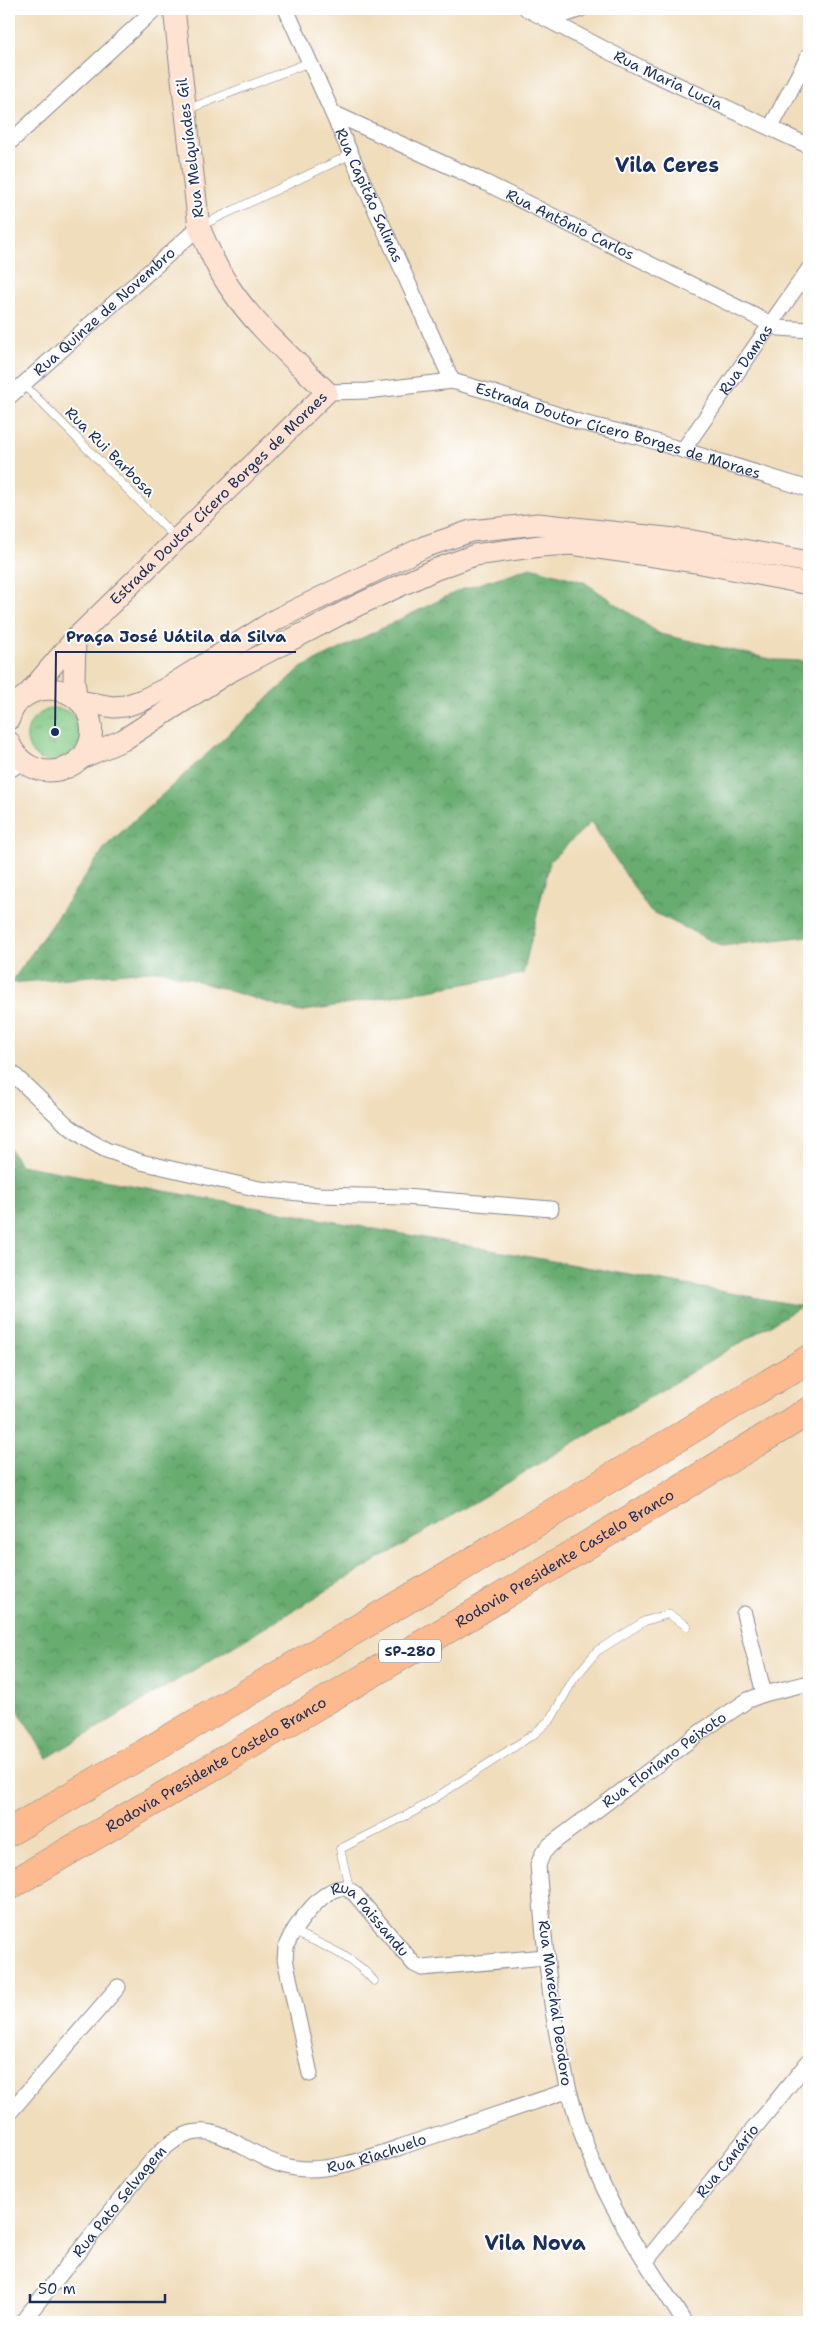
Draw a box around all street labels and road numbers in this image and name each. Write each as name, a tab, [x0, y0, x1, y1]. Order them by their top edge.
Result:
street label: Rua Maria Lucia	[610, 46, 726, 115]
street label: Rua Melquíades Gil	[171, 76, 209, 219]
street label: Rua Capitão Salinas	[330, 125, 408, 266]
street label: Rua Antônio Carlos	[503, 184, 638, 265]
street label: Rua Quinze de Novembro	[29, 243, 180, 380]
street label: Rua Damas	[714, 321, 777, 399]
street label: Estrada Doutor Cícero Borges de Moraes	[473, 378, 763, 484]
street label: Estrada Doutor Cícero Borges de Moraes	[105, 387, 332, 609]
street label: Rua Rui Barbosa	[61, 403, 160, 502]
street label: Rodovia Presidente Castelo Branco	[451, 1485, 678, 1632]
road number: SP-280	[379, 1640, 441, 1662]
street label: Rodovia Presidente Castelo Branco	[102, 1692, 330, 1837]
street label: Rua Floriano Peixoto	[598, 1707, 730, 1812]
street label: Rua Paissandu	[328, 1878, 413, 1961]
street label: Rua Marechal Deodoro	[533, 1919, 577, 2087]
street label: Rua Canário	[692, 2120, 763, 2202]
street label: Rua Riachuelo	[325, 2129, 429, 2178]
street label: Rua Pato Selvagem	[68, 2141, 171, 2261]

